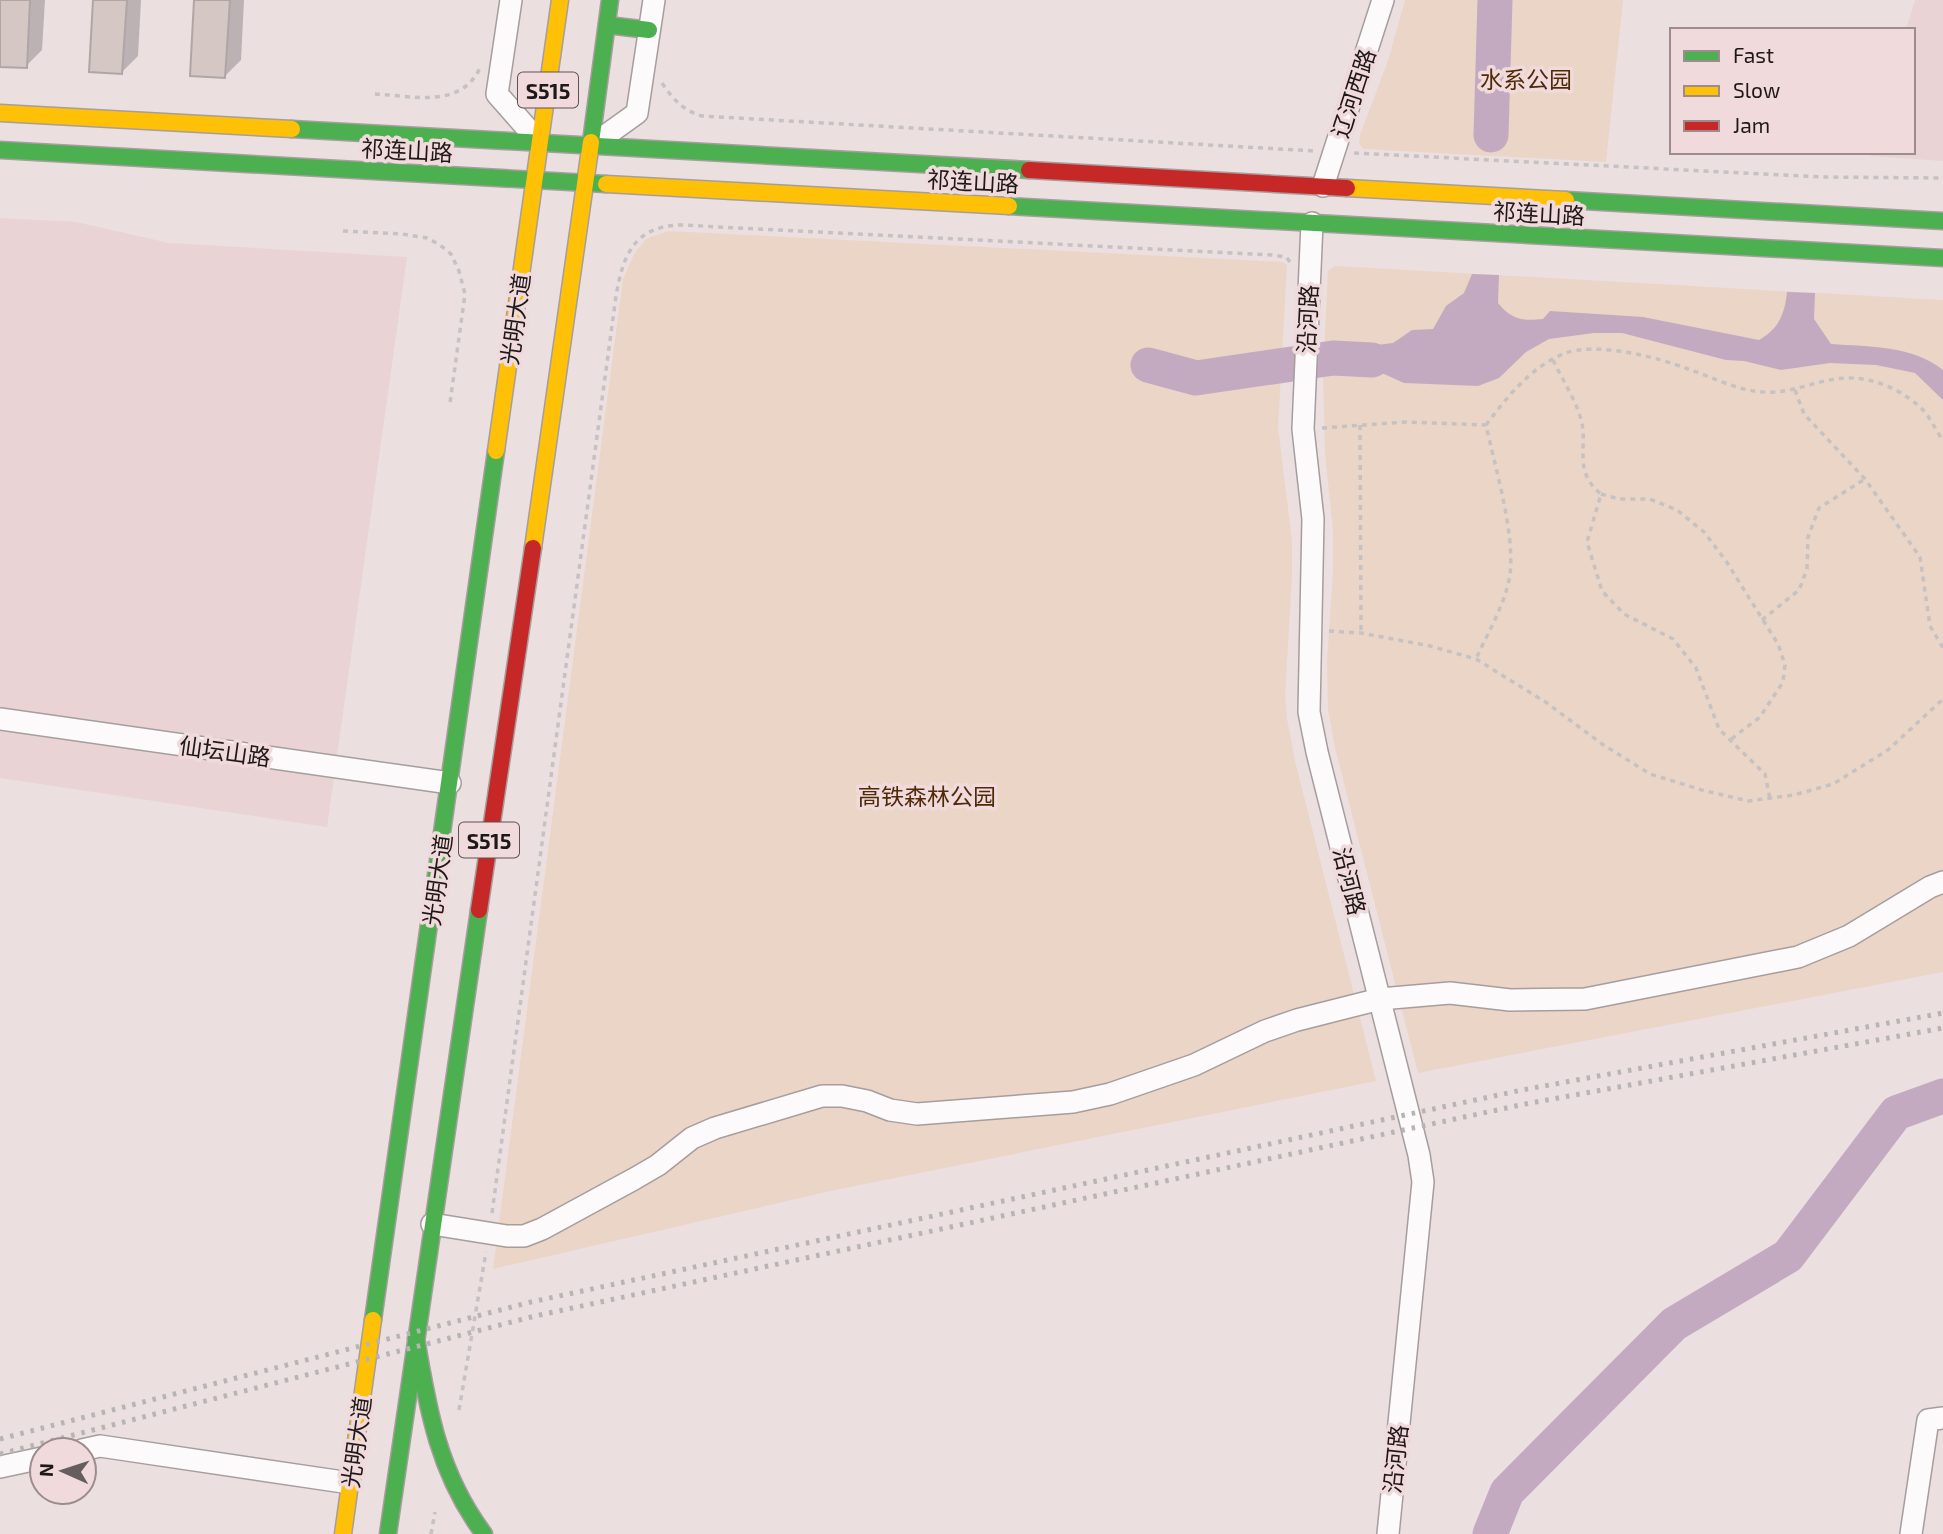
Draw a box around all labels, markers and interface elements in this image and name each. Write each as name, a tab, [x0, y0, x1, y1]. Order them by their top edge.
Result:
legend	[1670, 28, 1915, 154]
text: Fast	[1733, 42, 1774, 67]
street label: 辽河西路	[1325, 45, 1381, 141]
park label: 水系公园	[1480, 65, 1572, 93]
road number: S515	[518, 72, 578, 108]
text: Slow	[1733, 77, 1780, 102]
text: Jam	[1733, 112, 1770, 137]
street label: 祁连山路	[360, 134, 454, 166]
street label: 祁连山路	[926, 165, 1020, 197]
street label: 祁连山路	[1492, 197, 1586, 229]
street label: 光明大道	[495, 271, 535, 367]
street label: 沿河路	[1291, 284, 1323, 354]
street label: 仙坛山路	[177, 731, 273, 771]
park label: 高铁森林公园	[858, 782, 996, 810]
road number: S515	[459, 822, 519, 858]
street label: 光明大道	[417, 832, 457, 928]
street label: 沿河路	[1328, 844, 1372, 918]
street label: 光明大道	[336, 1394, 376, 1490]
street label: 沿河路	[1377, 1423, 1413, 1495]
north arrow	[28, 1436, 98, 1506]
text: N	[34, 1463, 57, 1478]

